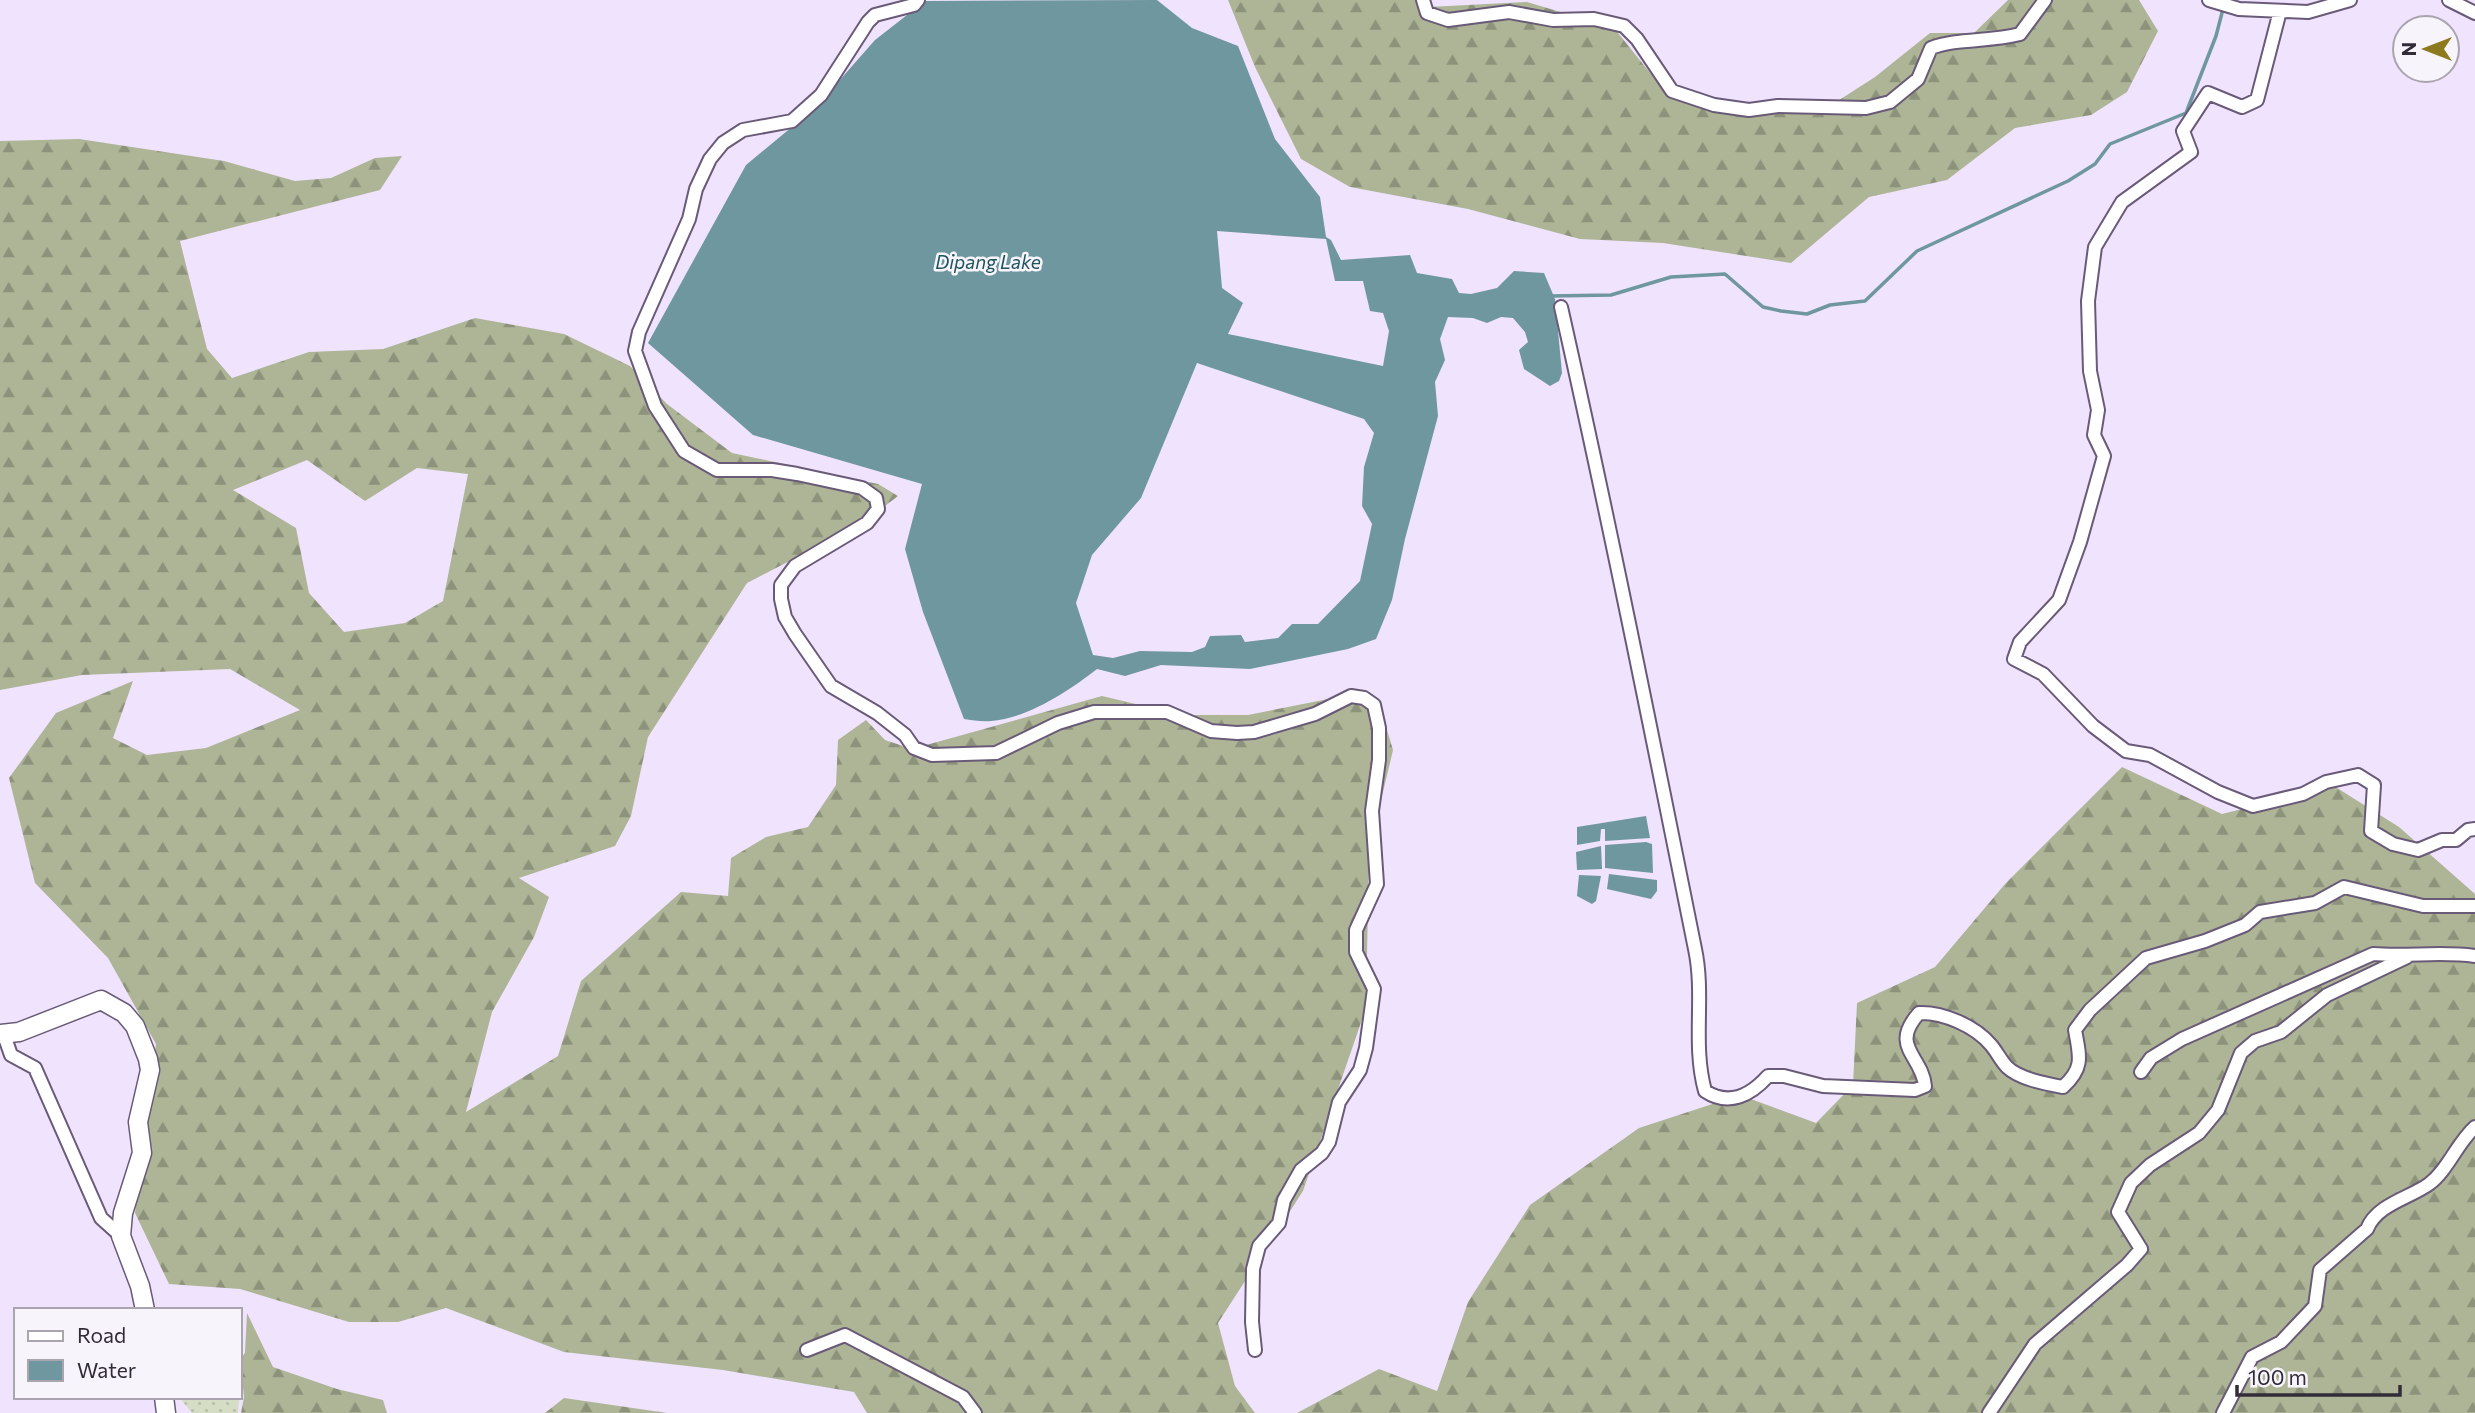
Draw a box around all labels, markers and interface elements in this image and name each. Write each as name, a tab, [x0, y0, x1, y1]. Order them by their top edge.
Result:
north arrow	[2391, 14, 2461, 84]
text: N	[2397, 42, 2420, 56]
water label: Dipang Lake	[935, 250, 1041, 273]
legend	[14, 1308, 242, 1399]
text: Road	[77, 1322, 126, 1347]
scale bar	[2237, 1354, 2400, 1398]
text: Water	[77, 1357, 136, 1382]
text: 100 m	[2248, 1364, 2307, 1389]

